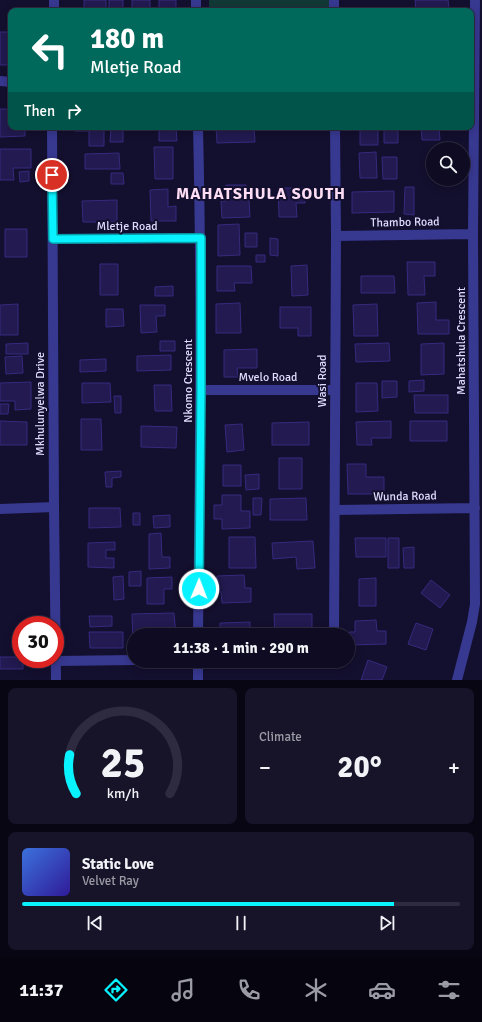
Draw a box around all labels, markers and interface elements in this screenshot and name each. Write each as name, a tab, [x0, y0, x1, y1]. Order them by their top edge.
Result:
text: 180 m	[90, 22, 164, 56]
icon: left	[24, 24, 76, 76]
text: Mletje Road	[90, 56, 182, 78]
icon: right	[63, 100, 85, 122]
text: Then	[24, 102, 55, 120]
map controls	[426, 142, 470, 186]
button: search	[426, 142, 470, 186]
pin	[35, 158, 69, 192]
icon: arrive	[41, 164, 63, 186]
district label: MAHATSHULA SOUTH	[176, 184, 346, 204]
street label: Thambo Road	[370, 214, 440, 231]
street label: Mletje Road	[96, 219, 158, 234]
street label: Mahatshula Crescent	[454, 287, 469, 395]
street label: Nkomo Crescent	[181, 339, 196, 423]
street label: Mkhulunyelwa Drive	[33, 352, 48, 456]
street label: Wasi Road	[315, 355, 330, 407]
street label: Mvelo Road	[239, 370, 297, 385]
street label: Wunda Road	[373, 488, 437, 505]
position arrow	[178, 568, 220, 610]
speed limit sign: 30	[12, 616, 64, 668]
text: 11:38 · 1 min · 290 m	[173, 639, 309, 657]
text: Climate	[259, 729, 302, 745]
text: 25	[100, 738, 145, 789]
text: 20°	[337, 749, 382, 786]
text: −	[259, 754, 271, 781]
text: +	[448, 754, 460, 781]
text: km/h	[106, 785, 139, 802]
text: Static Love	[82, 855, 154, 873]
text: Velvet Ray	[82, 873, 139, 889]
icon: previous	[84, 912, 106, 934]
icon: pause	[230, 912, 252, 934]
icon: next	[376, 912, 398, 934]
icon: directions	[102, 976, 130, 1004]
icon: music	[169, 976, 197, 1004]
icon: phone	[235, 976, 263, 1004]
icon: climate	[302, 976, 330, 1004]
icon: car	[368, 976, 396, 1004]
icon: filters	[435, 976, 463, 1004]
text: 11:37	[19, 979, 63, 1001]

